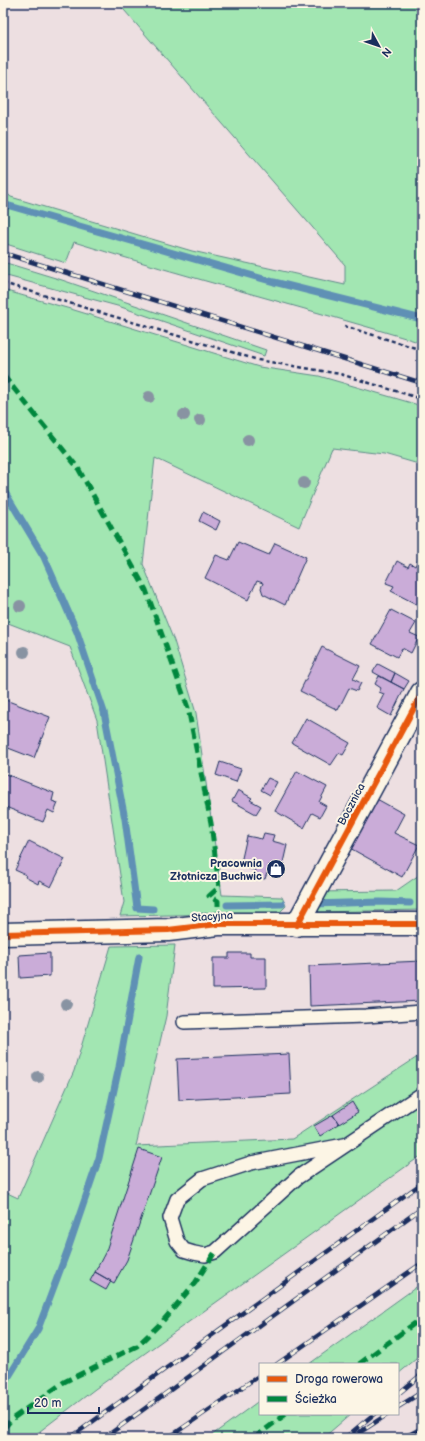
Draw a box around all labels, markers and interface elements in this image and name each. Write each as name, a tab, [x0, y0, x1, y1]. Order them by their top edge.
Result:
north arrow	[359, 26, 399, 66]
text: N	[379, 45, 394, 59]
street label: Bocznica	[335, 781, 368, 827]
place label: Pracownia Złotnicza Buchwic	[170, 857, 262, 883]
shop icon: Pracownia Złotnicza Buchwic	[265, 858, 287, 880]
street label: Stacyjna	[191, 909, 233, 924]
legend	[259, 1363, 399, 1415]
text: Droga rowerowa	[295, 1372, 383, 1387]
scale bar	[28, 1389, 99, 1415]
text: Ścieżka	[295, 1390, 337, 1407]
text: 20 m	[34, 1396, 61, 1411]

